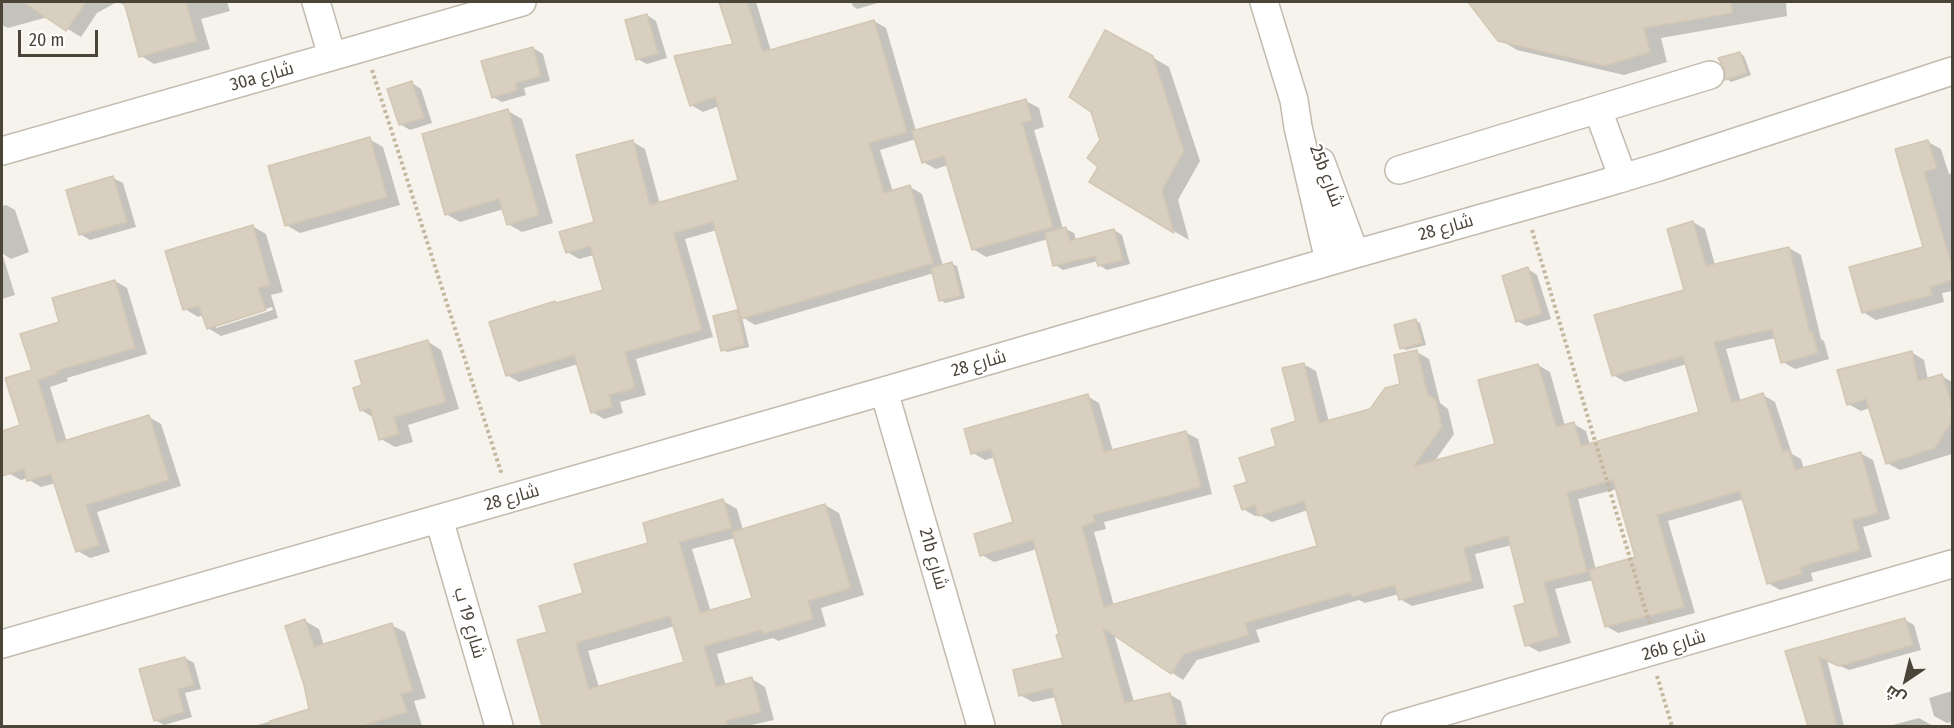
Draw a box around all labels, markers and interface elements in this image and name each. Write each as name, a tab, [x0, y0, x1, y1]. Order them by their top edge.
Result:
scale bar	[21, 18, 100, 56]
text: 20 m	[29, 29, 64, 51]
street label: 30a شارع	[228, 58, 296, 96]
street label: 25b شارع	[1304, 142, 1348, 210]
street label: شارع 28	[1416, 210, 1476, 246]
street label: شارع 28	[949, 346, 1009, 382]
street label: شارع 28	[482, 480, 542, 516]
street label: 21b شارع	[914, 526, 952, 592]
street label: شارع 19 ب	[449, 585, 489, 661]
street label: 26b شارع	[1640, 626, 1708, 666]
north arrow	[1876, 650, 1936, 710]
text: ش	[1882, 681, 1909, 709]

